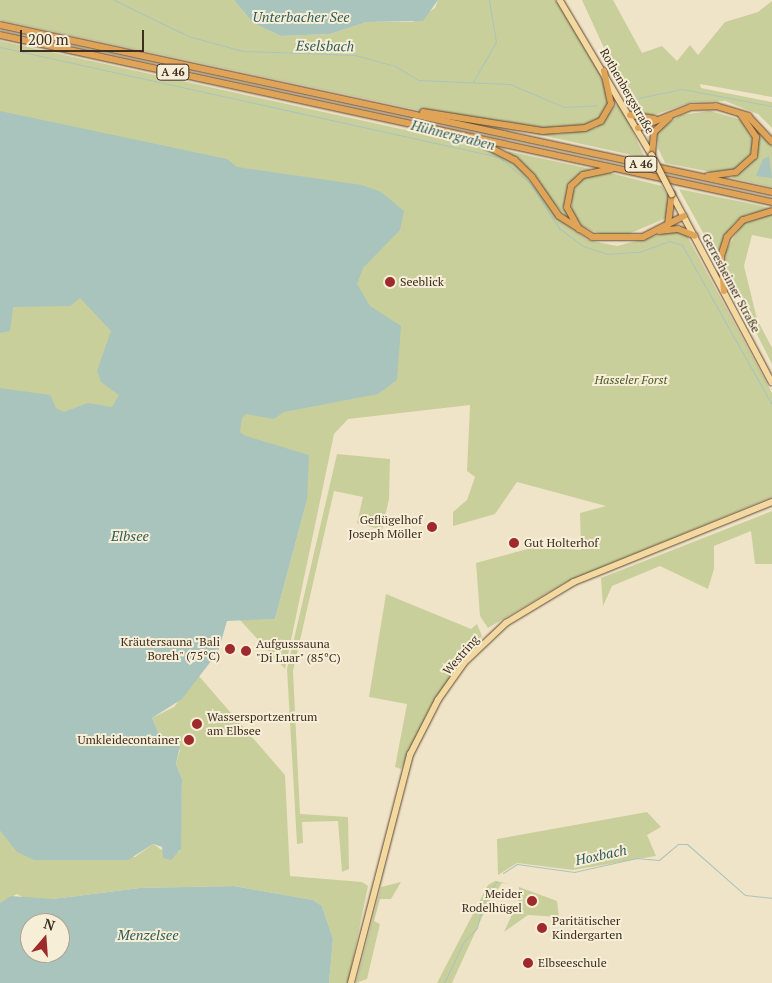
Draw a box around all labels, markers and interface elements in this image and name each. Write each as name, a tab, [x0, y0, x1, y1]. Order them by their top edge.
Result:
water label: Unterbacher See	[252, 9, 350, 25]
scale bar	[22, 20, 146, 52]
text: 200 m	[28, 29, 69, 49]
water label: Eselsbach	[296, 37, 354, 55]
street label: Rothenbergstraße	[597, 46, 657, 136]
road number: A 46	[156, 64, 190, 80]
water label: Hühnergraben	[409, 116, 497, 154]
road number: A 46	[624, 156, 658, 172]
street label: Gerresheimer Straße	[699, 231, 763, 335]
place label: Seeblick	[400, 275, 444, 289]
marker: Seeblick	[384, 276, 396, 288]
park label: Hasseler Forst	[594, 373, 668, 387]
place label: Geflügelhof Joseph Möller	[348, 513, 422, 541]
marker: Geflügelhof Joseph Möller	[426, 521, 438, 533]
water label: Elbsee	[111, 528, 149, 544]
place label: Gut Holterhof	[524, 536, 598, 550]
marker: Gut Holterhof	[508, 537, 520, 549]
street label: Westring	[440, 632, 482, 678]
place label: Kräutersauna "Bali Boreh" (75°C)	[120, 635, 220, 663]
place label: Aufgusssauna "Di Luar" (85°C)	[256, 637, 341, 665]
marker: Kräutersauna "Bali Boreh" (75°C)	[224, 643, 236, 655]
marker: Aufgusssauna "Di Luar" (85°C)	[240, 645, 252, 657]
place label: Wassersportzentrum am Elbsee	[207, 710, 317, 738]
marker: Wassersportzentrum am Elbsee	[191, 718, 203, 730]
place label: Umkleidecontainer	[77, 733, 179, 747]
marker: Umkleidecontainer	[183, 734, 195, 746]
water label: Hoxbach	[574, 841, 628, 869]
place label: Meider Rodelhügel	[462, 887, 522, 915]
marker: Meider Rodelhügel	[526, 895, 538, 907]
north arrow	[20, 913, 70, 963]
text: N	[41, 914, 57, 935]
place label: Paritätischer Kindergarten	[552, 914, 622, 942]
marker: Paritätischer Kindergarten	[536, 922, 548, 934]
water label: Menzelsee	[118, 927, 178, 943]
place label: Elbseeschule	[538, 956, 607, 970]
marker: Elbseeschule	[522, 957, 534, 969]

